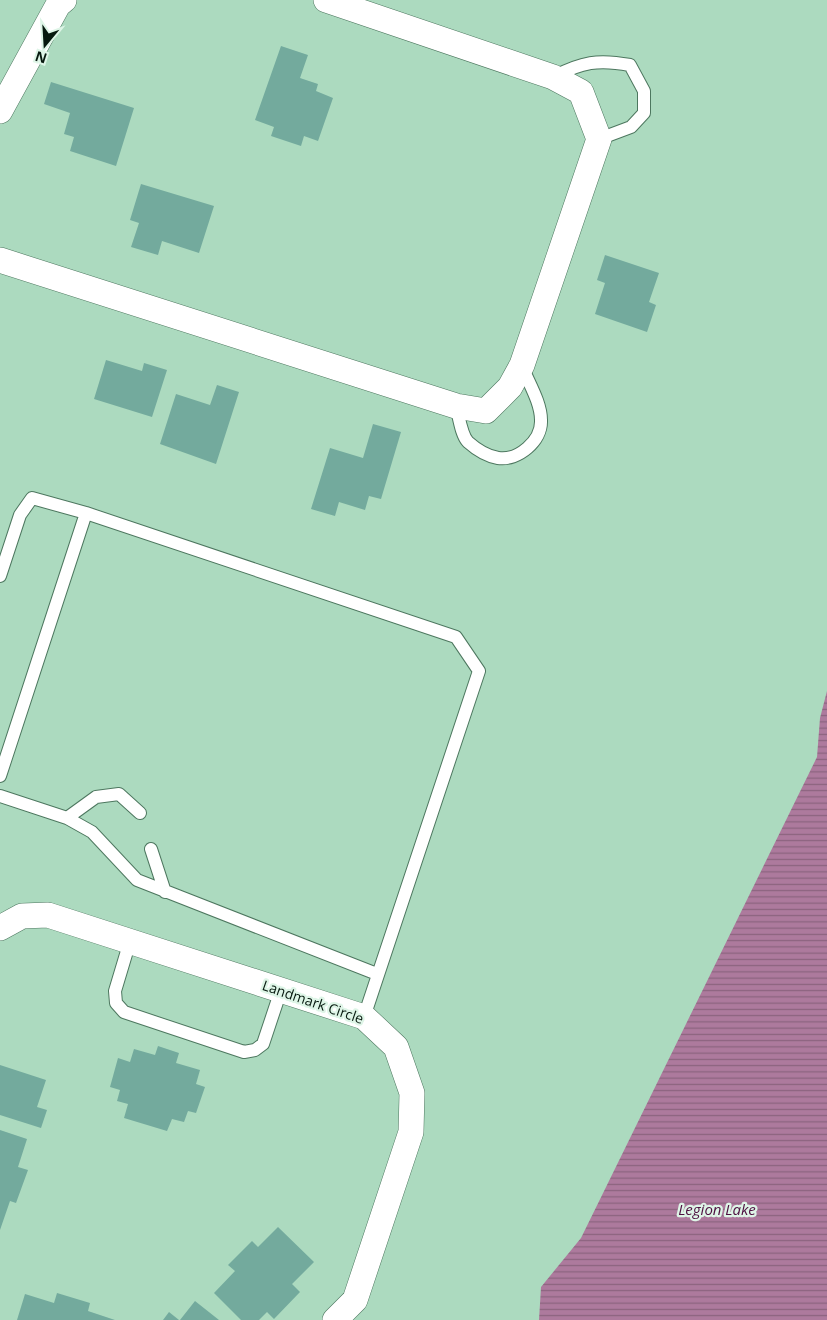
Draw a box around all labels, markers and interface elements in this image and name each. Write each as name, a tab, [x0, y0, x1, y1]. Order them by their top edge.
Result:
north arrow	[20, 20, 70, 70]
text: N	[32, 47, 49, 69]
street label: Landmark Circle	[260, 975, 366, 1028]
water label: Legion Lake	[678, 1199, 756, 1219]

